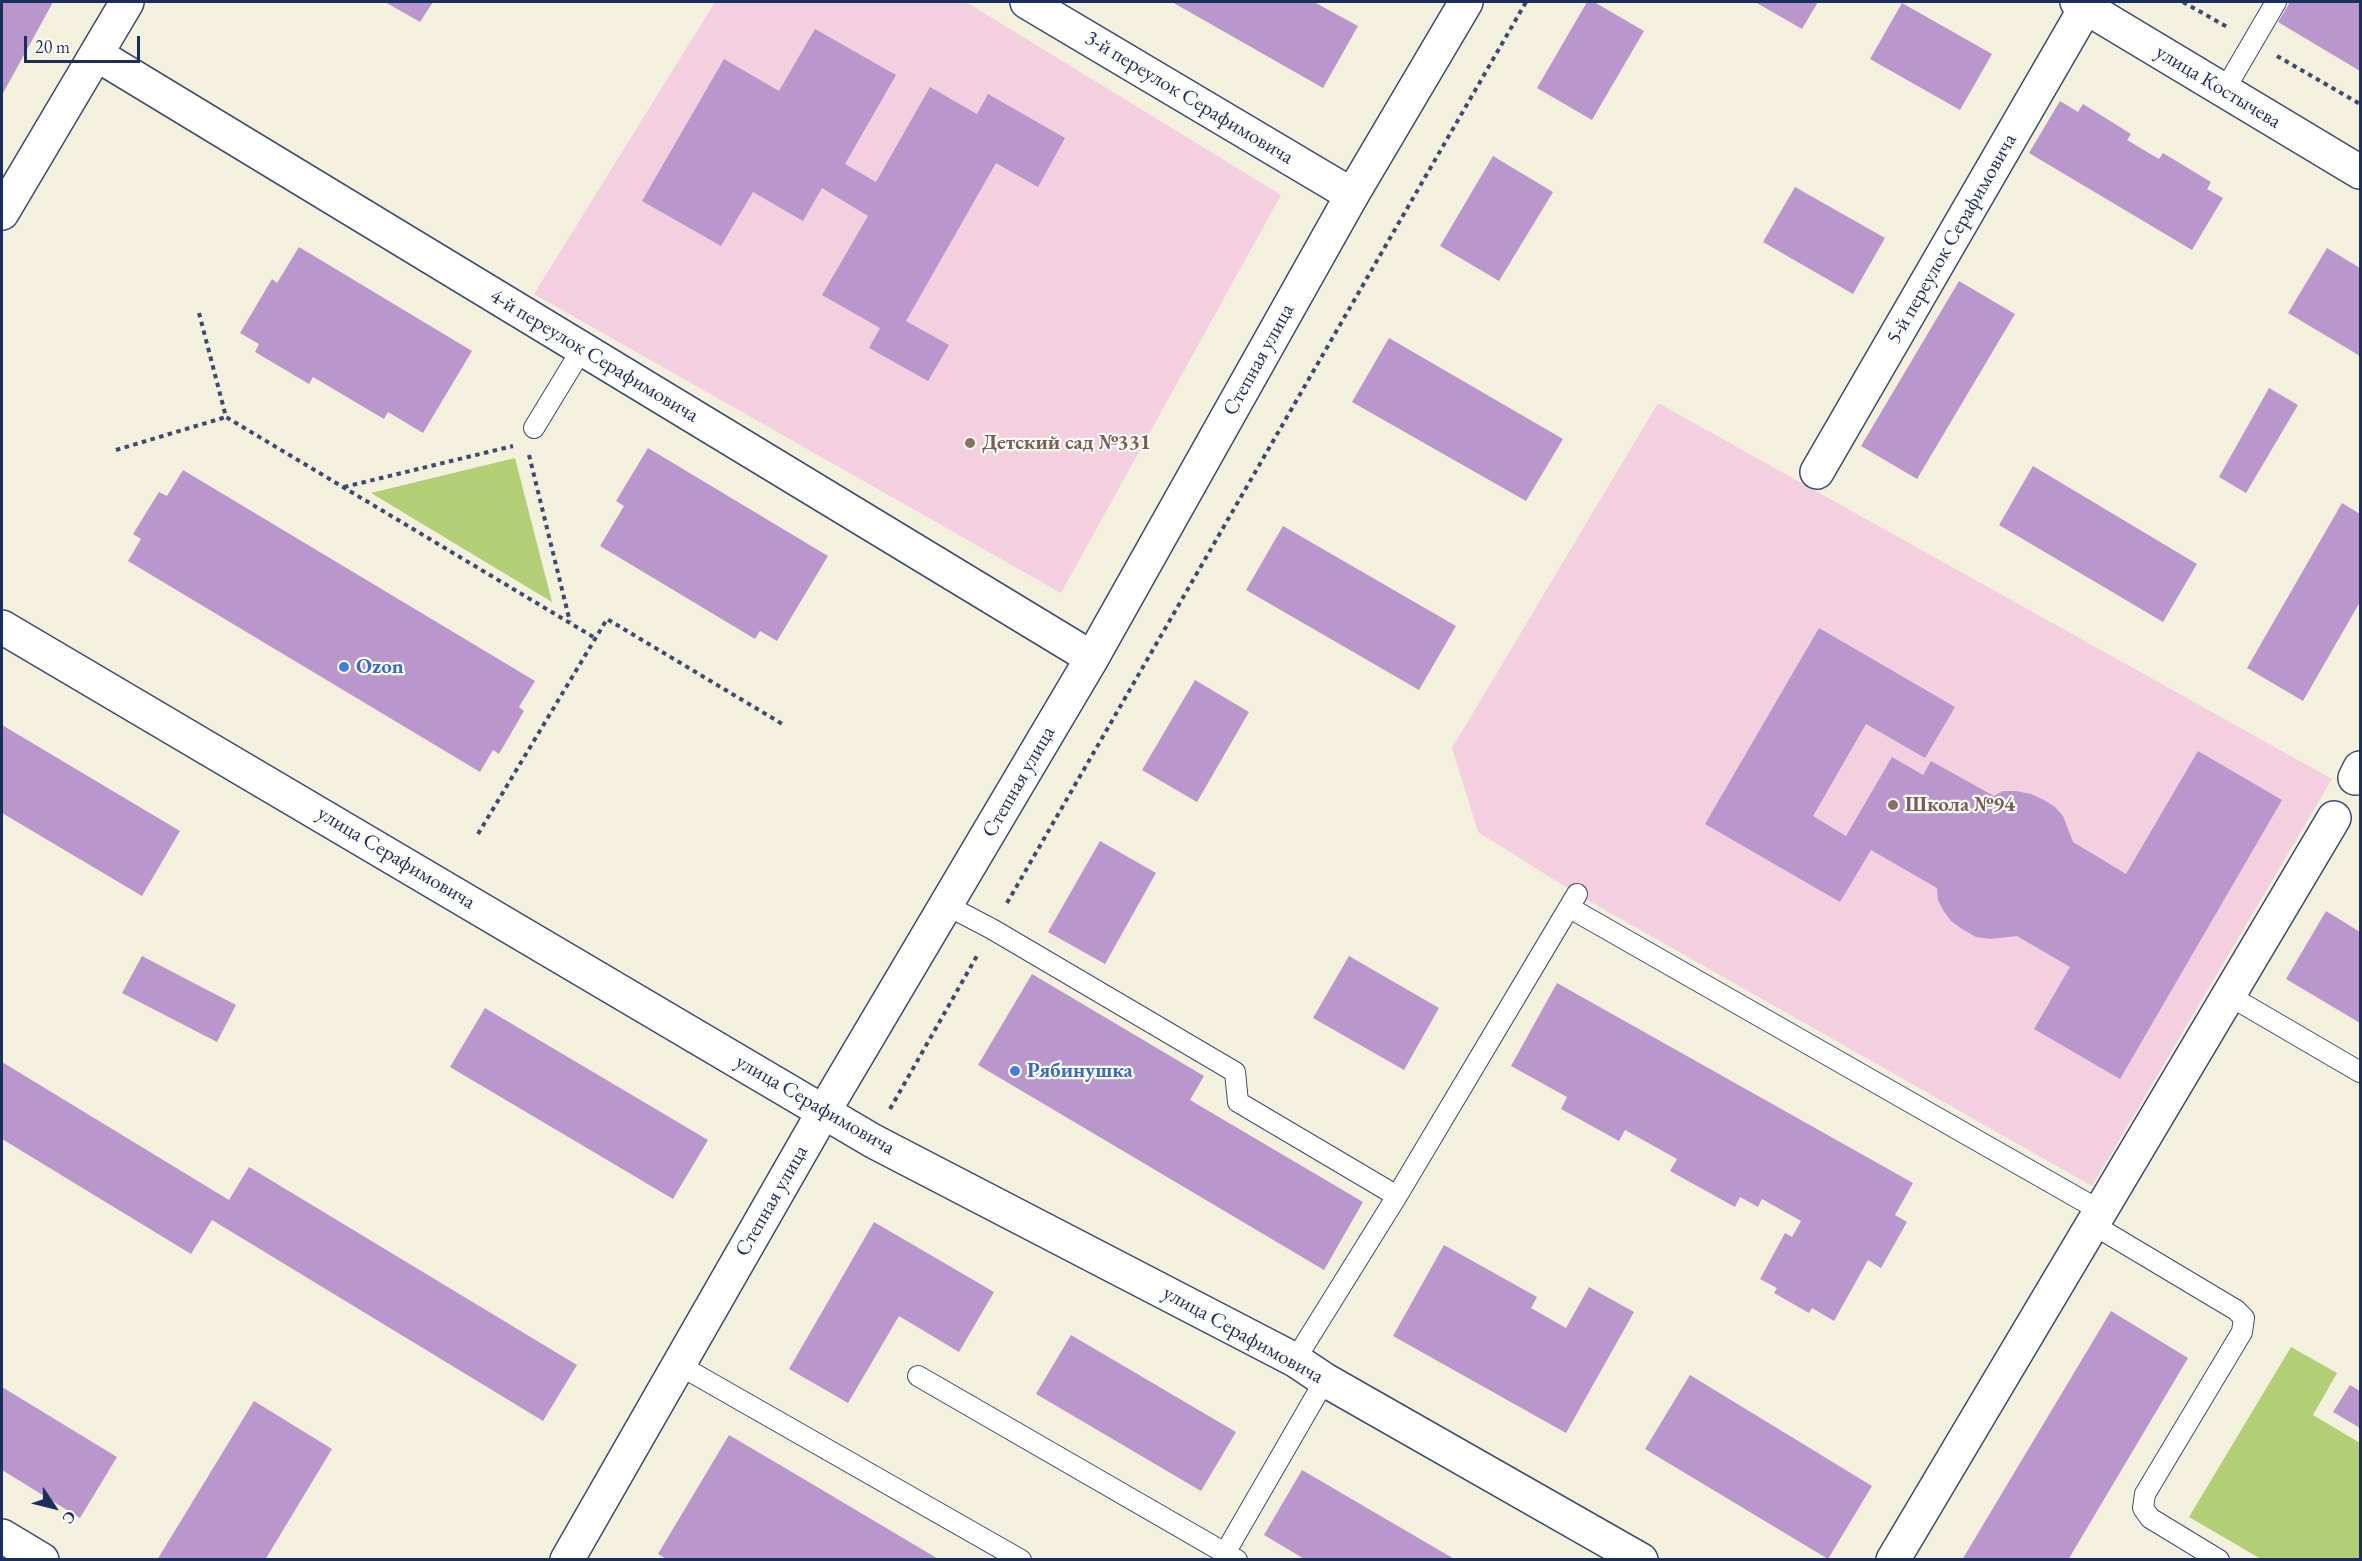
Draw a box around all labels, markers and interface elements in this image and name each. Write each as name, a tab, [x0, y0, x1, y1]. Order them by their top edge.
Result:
scale bar	[27, 24, 142, 62]
street label: 3-й переулок Серафимовича	[1080, 26, 1298, 170]
text: 20 m	[35, 35, 70, 58]
street label: улица Костычева	[2151, 40, 2285, 134]
street label: 5-й переулок Серафимовича	[1881, 129, 2023, 349]
street label: 4-й переулок Серафимовича	[485, 284, 703, 428]
street label: Степная улица	[1218, 300, 1300, 420]
place label: Детский сад №331	[982, 430, 1151, 456]
marker: Детский сад №331	[963, 436, 977, 450]
place label: Ozon	[356, 654, 404, 680]
marker: Ozon	[337, 660, 351, 674]
street label: Степная улица	[977, 722, 1061, 842]
place label: Школа №94	[1905, 792, 2015, 818]
marker: Школа №94	[1886, 798, 1900, 812]
street label: улица Серафимовича	[312, 801, 480, 915]
street label: улица Серафимовича	[731, 1049, 899, 1161]
place label: Рябинушка	[1027, 1058, 1133, 1084]
marker: Рябинушка	[1008, 1064, 1022, 1078]
street label: Степная улица	[730, 1141, 814, 1261]
street label: улица Серафимовича	[1158, 1280, 1328, 1390]
north arrow	[24, 1477, 84, 1537]
text: С	[57, 1507, 81, 1528]

